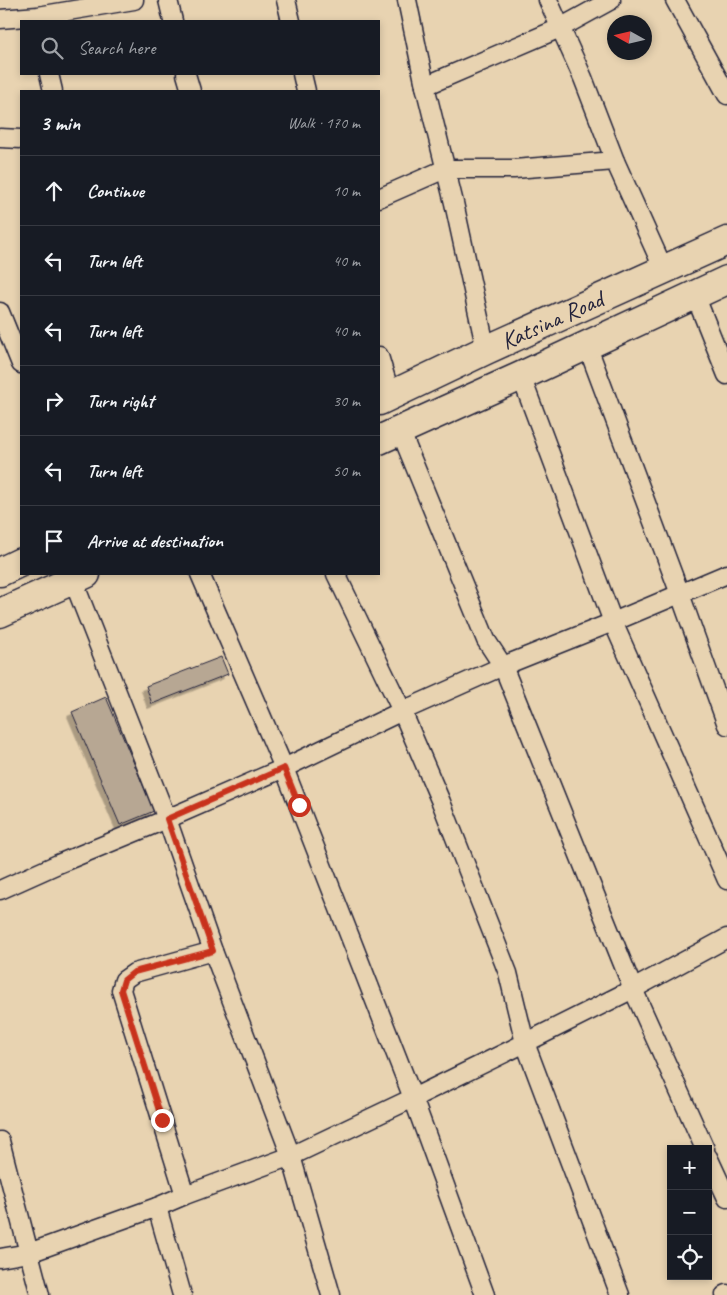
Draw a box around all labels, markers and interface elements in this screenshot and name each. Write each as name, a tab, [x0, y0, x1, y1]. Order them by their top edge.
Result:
north arrow	[607, 15, 652, 60]
search box	[20, 20, 380, 75]
icon: search	[38, 34, 66, 62]
text: Search here	[78, 36, 155, 60]
text: 3 min	[40, 110, 80, 136]
text: Walk · 170 m	[288, 113, 360, 133]
icon: ahead	[40, 177, 68, 205]
text: Continue	[87, 179, 144, 203]
text: 10 m	[333, 181, 360, 201]
icon: left	[40, 247, 68, 275]
text: Turn left	[87, 249, 142, 273]
text: 40 m	[333, 251, 360, 271]
street label: Katsina Road	[496, 283, 611, 356]
icon: left	[40, 317, 68, 345]
text: Turn left	[87, 319, 142, 343]
text: 40 m	[333, 321, 360, 341]
icon: right	[40, 387, 68, 415]
text: Turn right	[87, 389, 154, 413]
text: 30 m	[333, 391, 360, 411]
icon: left	[40, 457, 68, 485]
text: Turn left	[87, 459, 142, 483]
text: 50 m	[333, 461, 360, 481]
icon: arrive	[40, 527, 68, 555]
text: Arrive at destination	[87, 529, 223, 553]
route start	[288, 794, 311, 817]
route end	[151, 1109, 174, 1132]
map controls	[667, 1145, 712, 1280]
button: +	[667, 1145, 712, 1190]
button: −	[667, 1190, 712, 1235]
button: locate	[667, 1235, 712, 1280]

